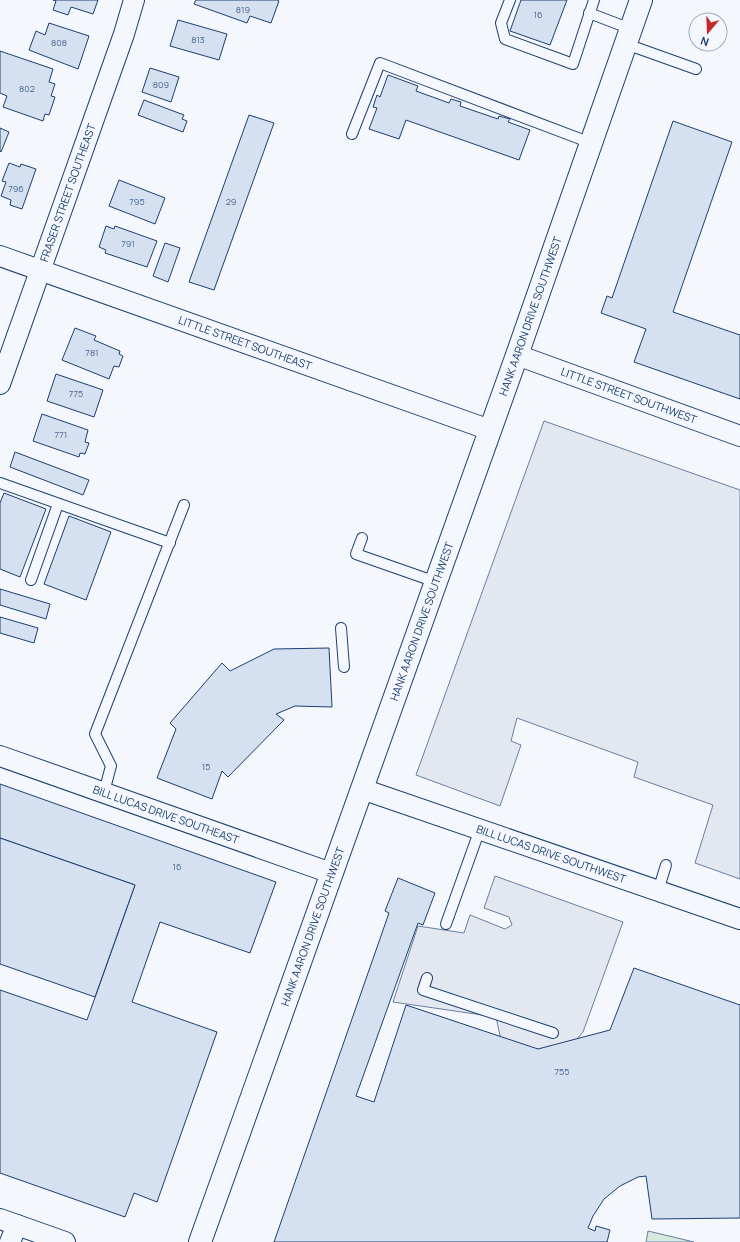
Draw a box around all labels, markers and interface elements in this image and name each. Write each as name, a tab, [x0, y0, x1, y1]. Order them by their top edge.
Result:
house number: 819	[236, 3, 250, 16]
house number: 16	[533, 8, 543, 21]
north arrow	[688, 12, 728, 52]
house number: 813	[191, 33, 205, 46]
text: N	[698, 34, 711, 50]
house number: 808	[51, 36, 67, 49]
house number: 809	[153, 78, 169, 91]
house number: 802	[19, 82, 35, 95]
street label: FRASER STREET SOUTHEAST	[36, 121, 99, 264]
house number: 796	[8, 182, 24, 195]
house number: 795	[129, 195, 145, 208]
house number: 29	[226, 195, 236, 208]
street label: HANK AARON DRIVE SOUTHWEST	[495, 234, 565, 398]
house number: 791	[121, 237, 135, 250]
street label: LITTLE STREET SOUTHEAST	[177, 312, 314, 373]
house number: 781	[85, 346, 99, 359]
street label: LITTLE STREET SOUTHWEST	[559, 364, 699, 427]
house number: 775	[69, 387, 83, 400]
house number: 771	[55, 428, 67, 441]
street label: HANK AARON DRIVE SOUTHWEST	[386, 539, 457, 703]
house number: 15	[202, 760, 210, 773]
street label: BILL LUCAS DRIVE SOUTHEAST	[91, 781, 242, 847]
street label: BILL LUCAS DRIVE SOUTHWEST	[474, 821, 629, 886]
street label: HANK AARON DRIVE SOUTHWEST	[277, 844, 348, 1008]
house number: 16	[172, 860, 182, 873]
house number: 755	[555, 1065, 569, 1078]

